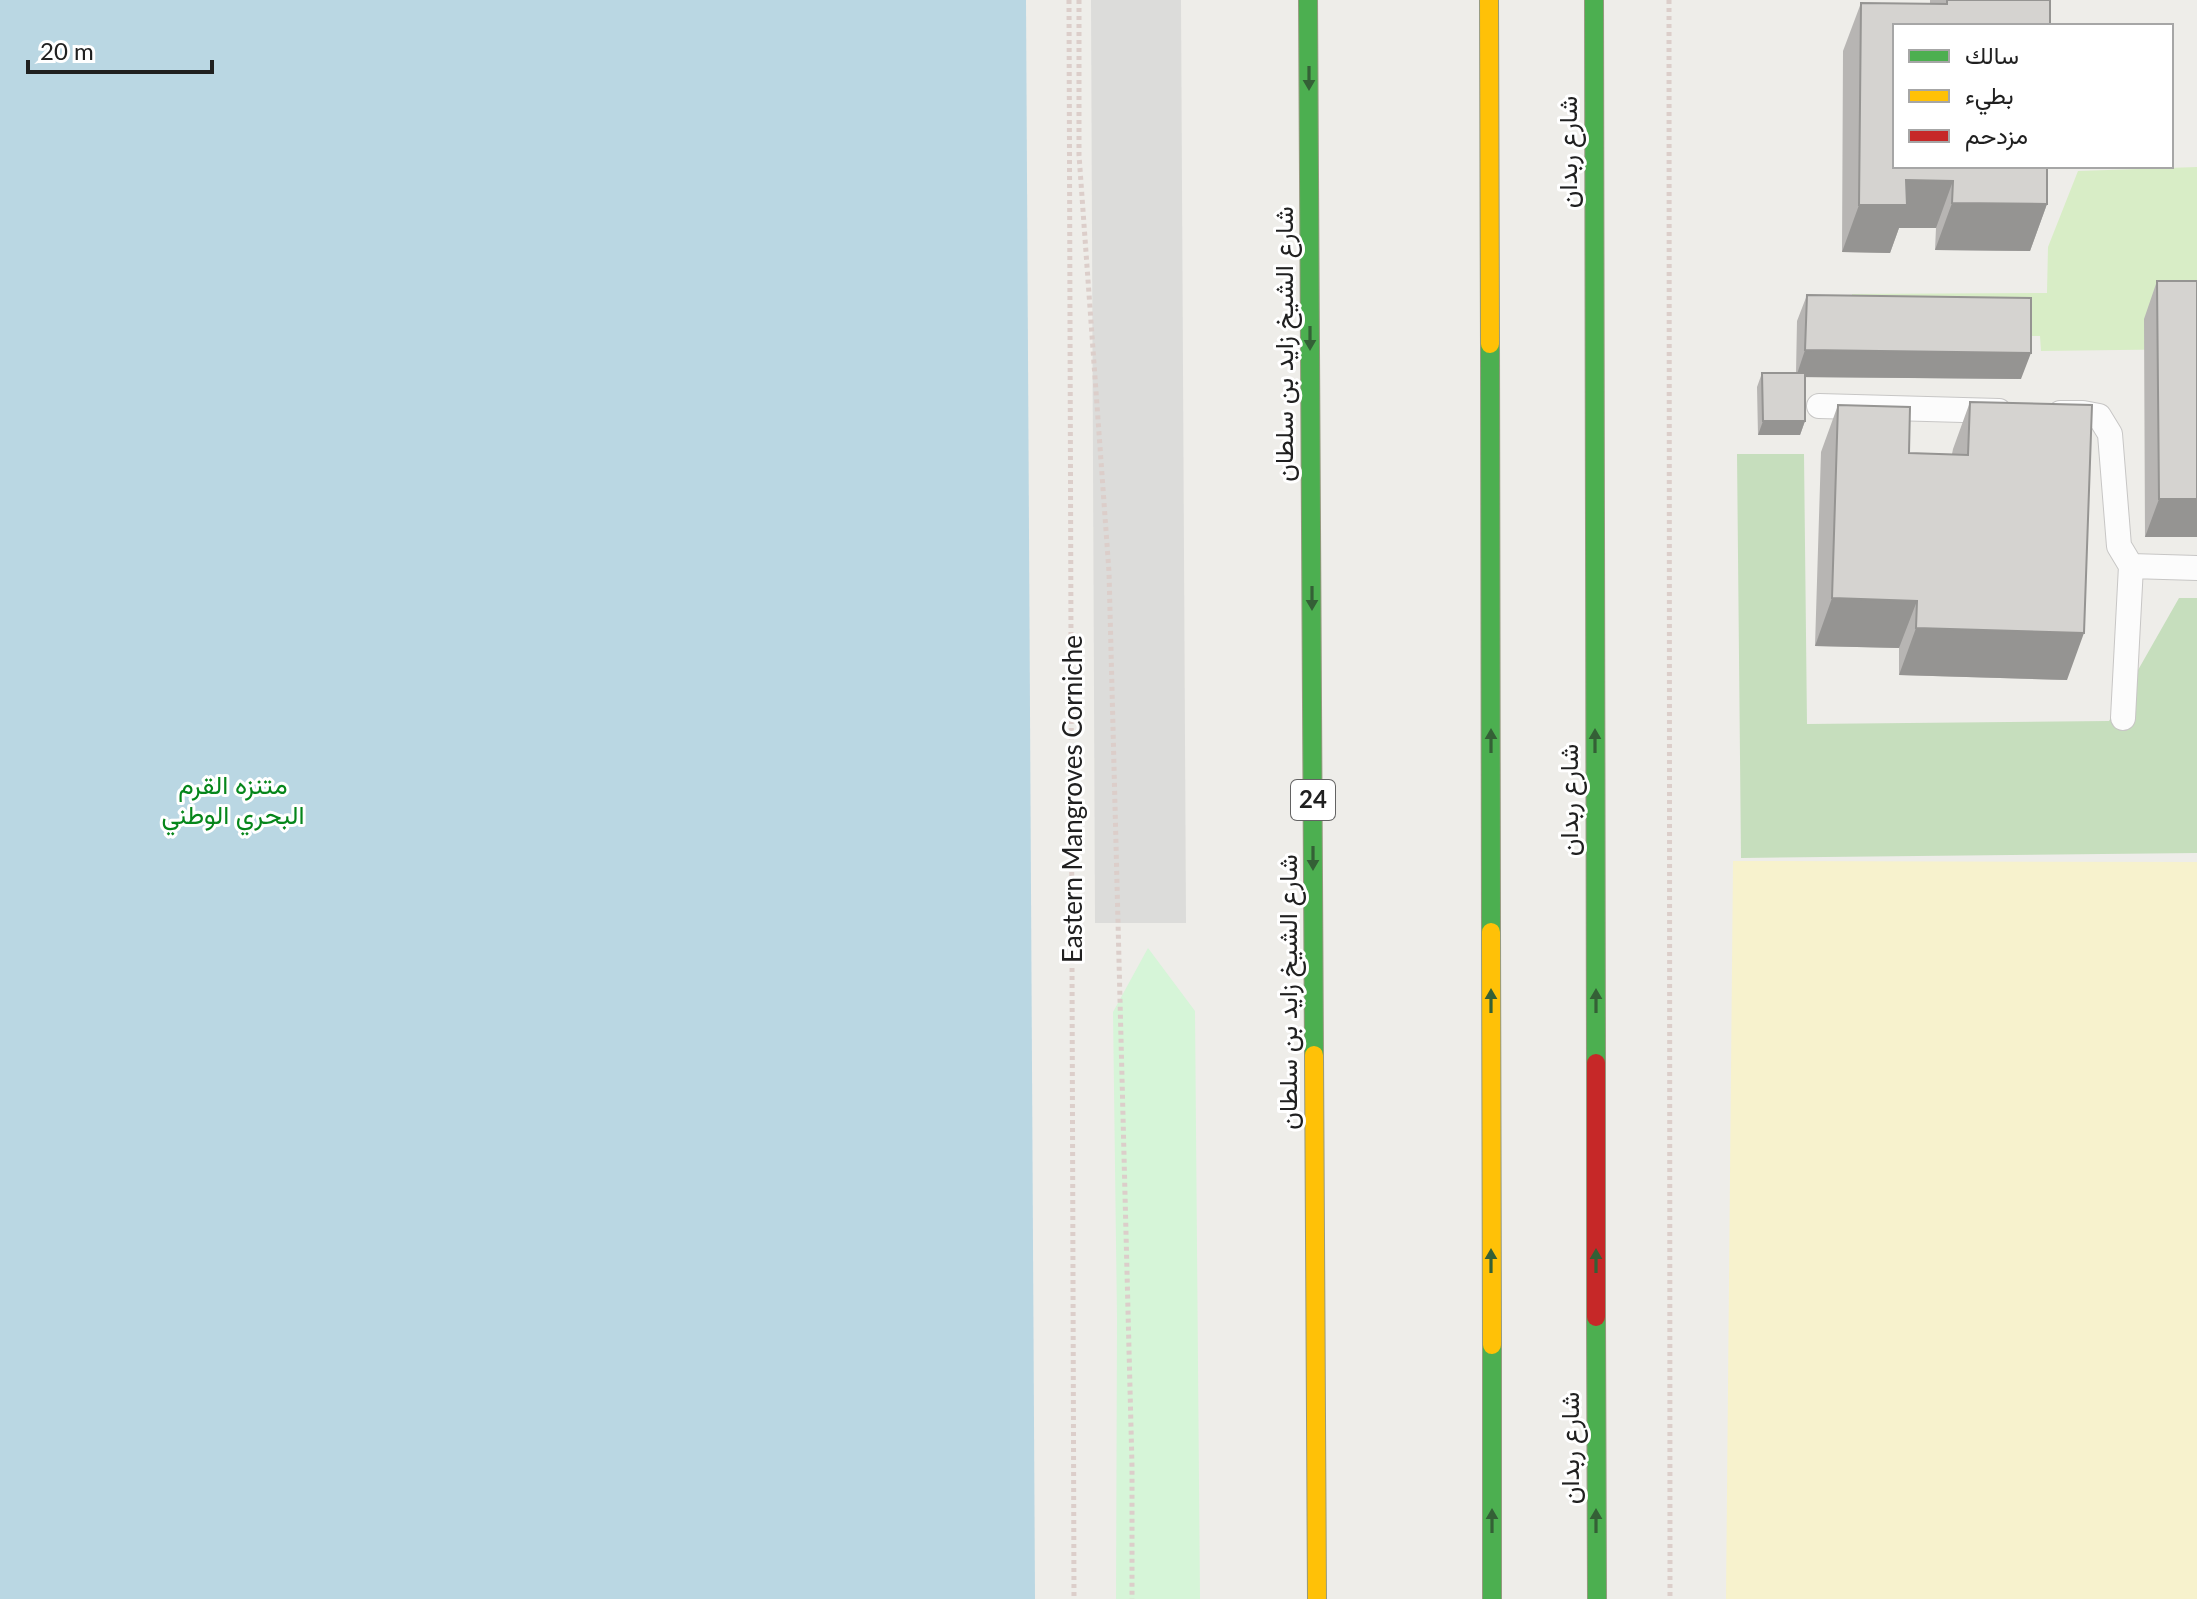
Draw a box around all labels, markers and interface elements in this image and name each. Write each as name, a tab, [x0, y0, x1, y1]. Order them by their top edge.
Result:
scale bar	[28, 24, 212, 74]
legend	[1893, 24, 2173, 168]
text: 20 m	[40, 36, 94, 65]
text: سالك	[1965, 40, 2019, 69]
one-way arrow	[1303, 66, 1315, 91]
text: بطيء	[1965, 80, 2014, 115]
street label: شارع ربدان	[1551, 96, 1586, 208]
text: مزدحم	[1965, 120, 2028, 152]
street label: شارع الشيخ زايد بن سلطان	[1267, 206, 1302, 482]
one-way arrow	[1304, 326, 1316, 351]
one-way arrow	[1305, 586, 1318, 611]
street label: Eastern Mangroves Corniche	[1056, 635, 1088, 963]
one-way arrow	[1485, 728, 1497, 753]
one-way arrow	[1589, 728, 1601, 753]
street label: شارع ربدان	[1552, 744, 1587, 856]
park label: متنزه القرم البحري الوطني	[162, 768, 304, 836]
road number: 24	[1291, 780, 1335, 820]
one-way arrow	[1307, 846, 1319, 871]
street label: شارع الشيخ زايد بن سلطان	[1271, 854, 1306, 1130]
one-way arrow	[1485, 988, 1497, 1013]
one-way arrow	[1590, 988, 1602, 1013]
one-way arrow	[1485, 1248, 1497, 1273]
one-way arrow	[1590, 1248, 1602, 1273]
street label: شارع ربدان	[1553, 1392, 1588, 1504]
one-way arrow	[1486, 1508, 1498, 1533]
one-way arrow	[1590, 1508, 1602, 1533]

